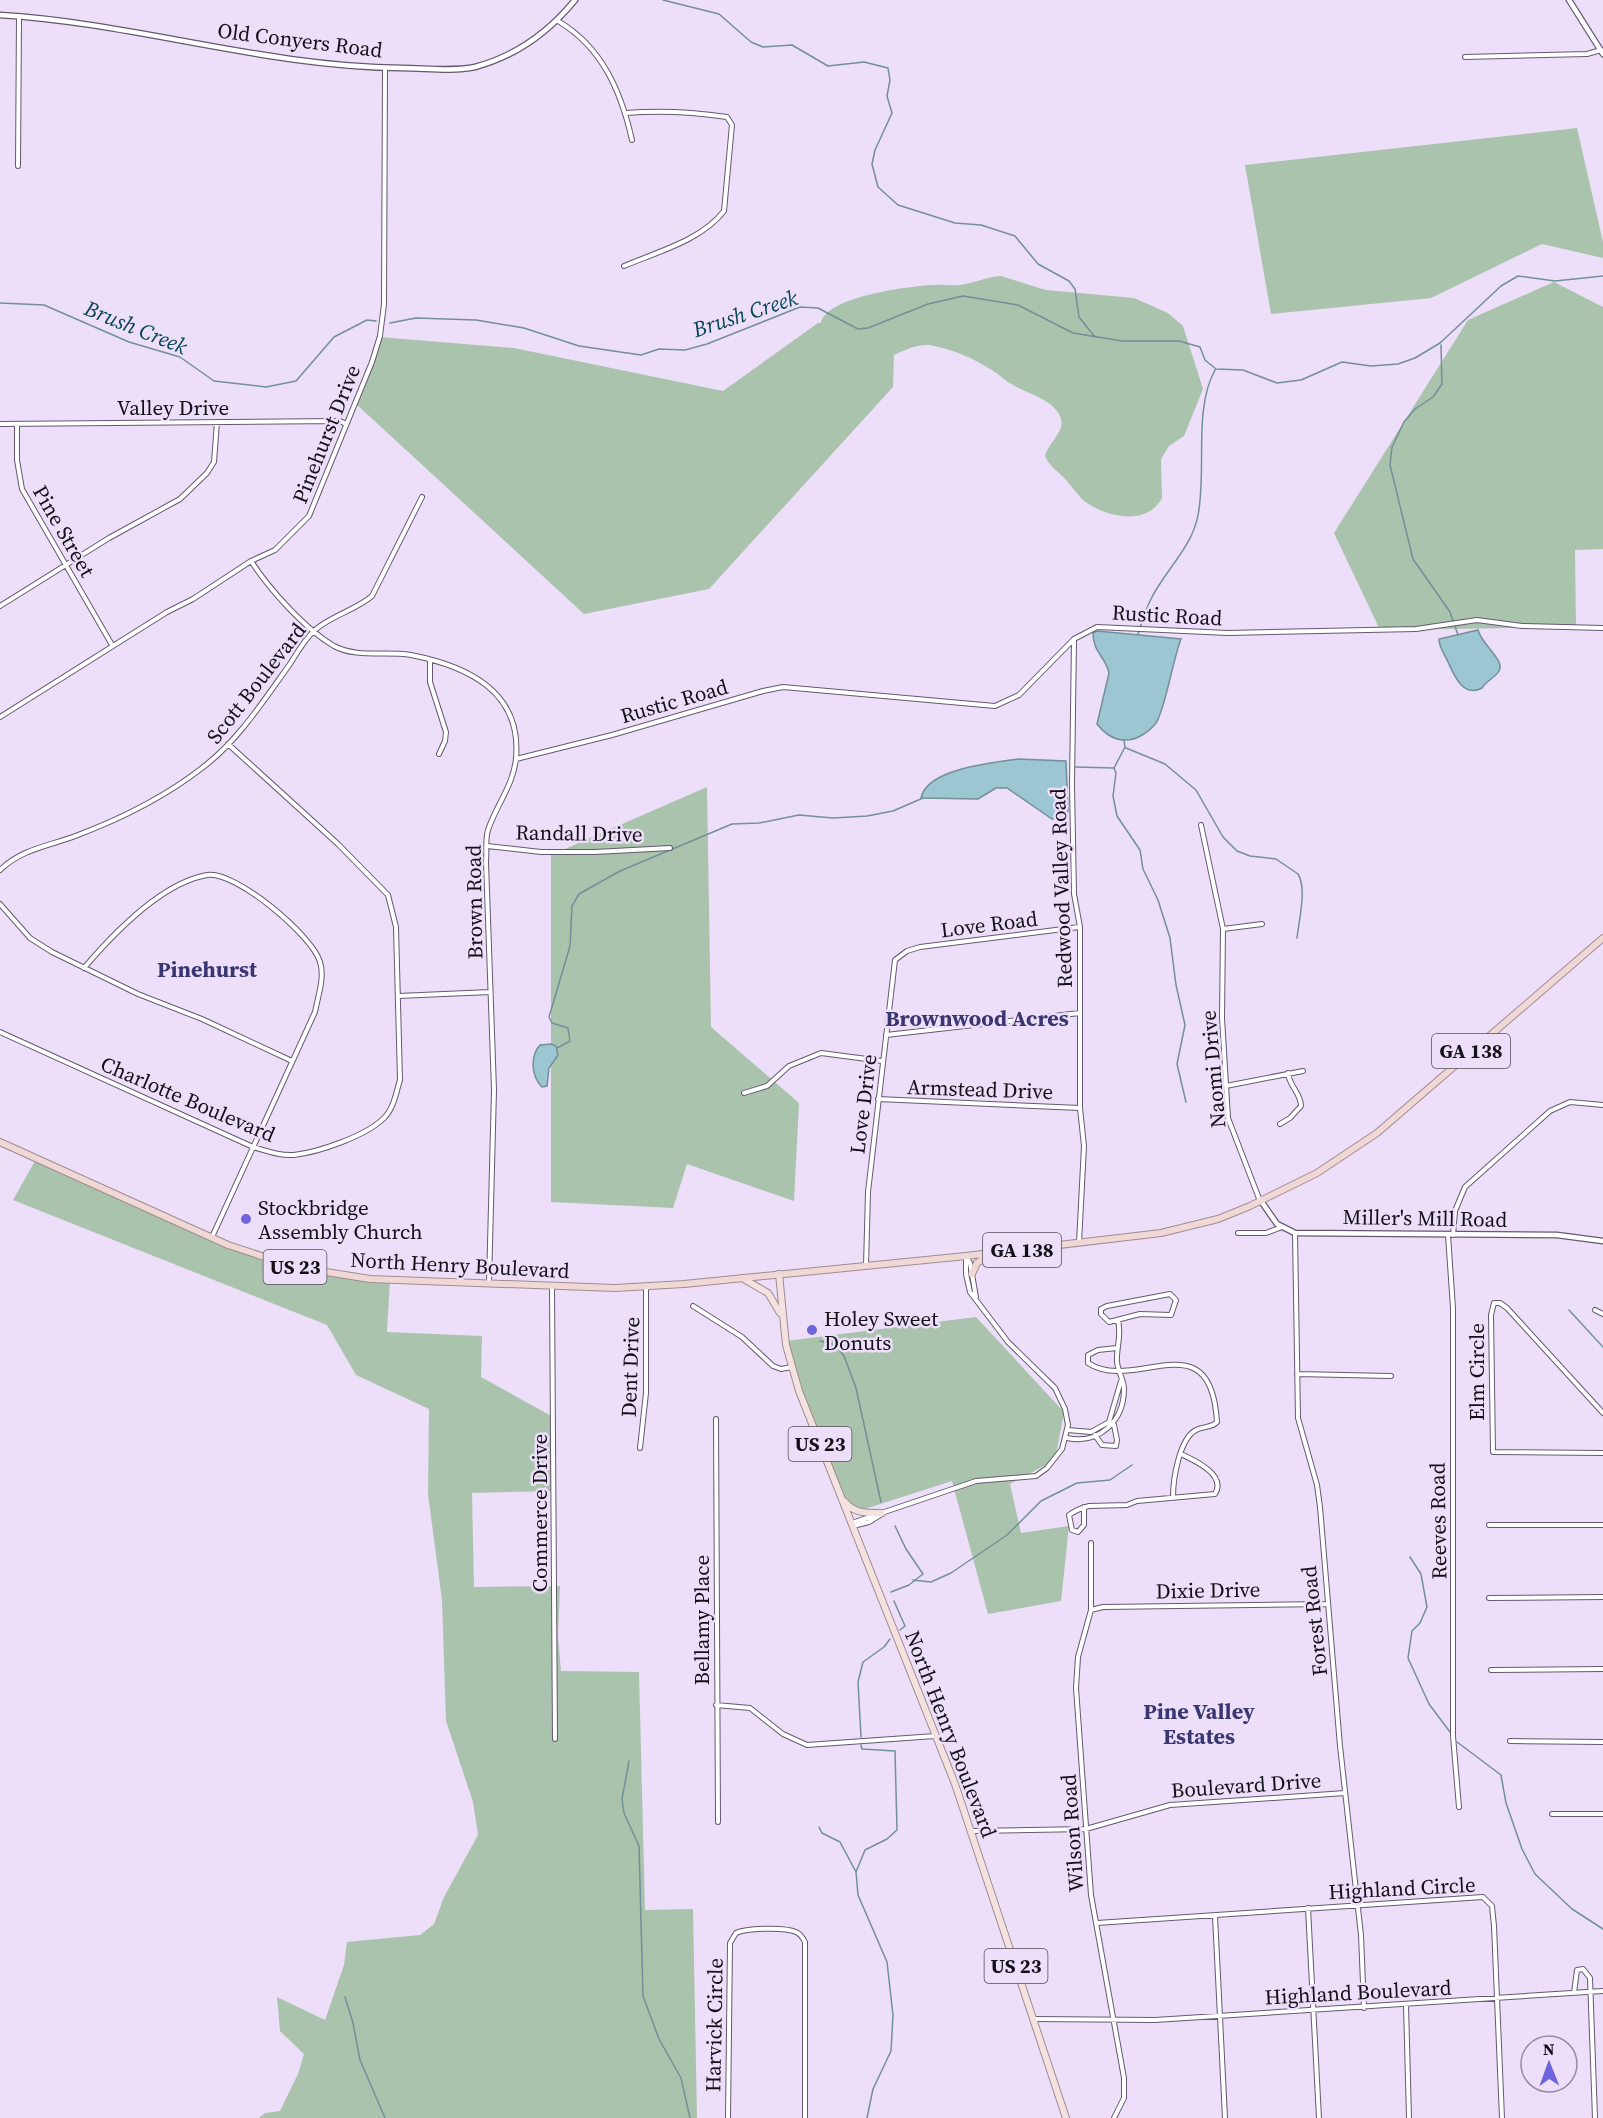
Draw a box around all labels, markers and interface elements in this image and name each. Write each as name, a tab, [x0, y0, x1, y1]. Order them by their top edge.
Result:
street label: Old Conyers Road	[216, 15, 384, 65]
water label: Brush Creek	[688, 282, 802, 344]
water label: Brush Creek	[79, 292, 192, 361]
street label: Pinehurst Drive	[285, 360, 367, 508]
street label: Valley Drive	[117, 393, 229, 422]
street label: Pine Street	[26, 480, 102, 582]
street label: Rustic Road	[1111, 598, 1223, 632]
street label: Scott Boulevard	[200, 616, 312, 749]
street label: Rustic Road	[617, 672, 731, 730]
street label: Redwood Valley Road	[1043, 787, 1079, 989]
street label: Randall Drive	[515, 817, 643, 849]
street label: Brown Road	[459, 844, 489, 960]
street label: Love Road	[939, 904, 1039, 944]
district label: Pinehurst	[157, 954, 258, 984]
district label: Brownwood Acres	[885, 1003, 1069, 1033]
street label: Naomi Drive	[1193, 1009, 1233, 1129]
road number: GA 138	[1432, 1034, 1510, 1068]
street label: Charlotte Boulevard	[96, 1049, 280, 1149]
street label: Love Drive	[842, 1052, 884, 1156]
street label: Armstead Drive	[906, 1072, 1054, 1106]
place label: Stockbridge Assembly Church	[258, 1193, 423, 1246]
street label: Miller's Mill Road	[1342, 1202, 1508, 1234]
marker: Stockbridge Assembly Church	[239, 1212, 253, 1226]
road number: GA 138	[983, 1233, 1061, 1267]
street label: North Henry Boulevard	[350, 1245, 570, 1285]
road number: US 23	[264, 1250, 326, 1284]
place label: Holey Sweet Donuts	[824, 1304, 938, 1357]
street label: Dent Drive	[614, 1316, 646, 1418]
marker: Holey Sweet Donuts	[805, 1323, 819, 1337]
street label: Elm Circle	[1462, 1323, 1491, 1421]
road number: US 23	[788, 1427, 852, 1461]
street label: Commerce Drive	[525, 1434, 554, 1592]
street label: Reeves Road	[1422, 1462, 1454, 1580]
street label: Bellamy Place	[687, 1555, 716, 1685]
street label: Forest Road	[1294, 1564, 1334, 1678]
street label: Dixie Drive	[1155, 1575, 1261, 1605]
street label: North Henry Boulevard	[898, 1626, 1004, 1842]
district label: Pine Valley Estates	[1143, 1696, 1255, 1751]
street label: Boulevard Drive	[1170, 1765, 1322, 1805]
street label: Wilson Road	[1053, 1773, 1091, 1893]
street label: Highland Circle	[1328, 1870, 1476, 1906]
road number: US 23	[984, 1949, 1048, 1983]
street label: Harvick Circle	[698, 1958, 730, 2092]
street label: Highland Boulevard	[1264, 1973, 1452, 2011]
north arrow	[1519, 2034, 1579, 2094]
text: N	[1543, 2038, 1555, 2060]

